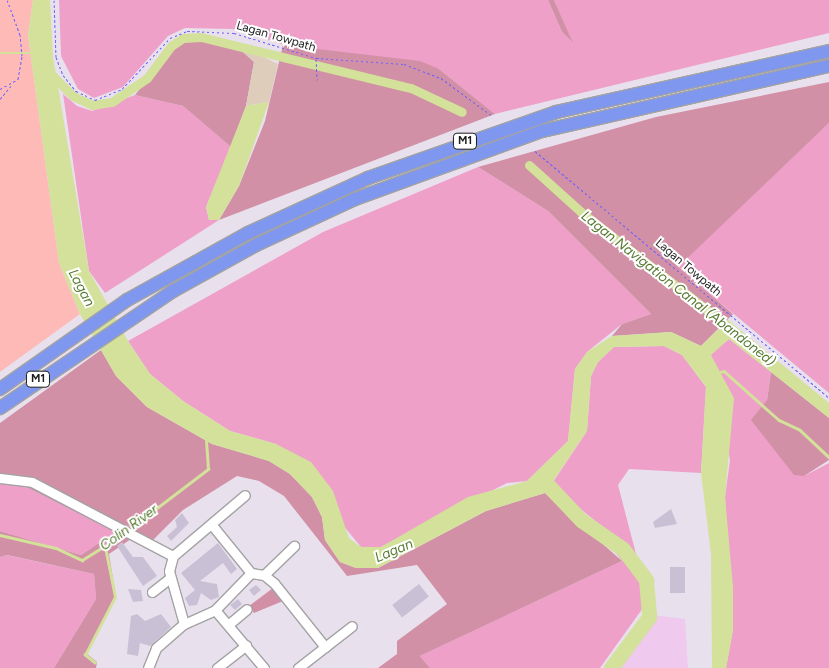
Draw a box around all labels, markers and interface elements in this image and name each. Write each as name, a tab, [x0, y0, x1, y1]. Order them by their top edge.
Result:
street label: Lagan Towpath	[235, 19, 317, 55]
road number: M1	[452, 132, 478, 150]
water label: Lagan Navigation Canal (Abandoned)	[577, 208, 779, 370]
street label: Lagan Towpath	[652, 236, 724, 300]
water label: Lagan	[64, 267, 98, 309]
road number: M1	[26, 370, 50, 388]
water label: Colin River	[97, 501, 161, 555]
water label: Lagan	[372, 536, 416, 566]

